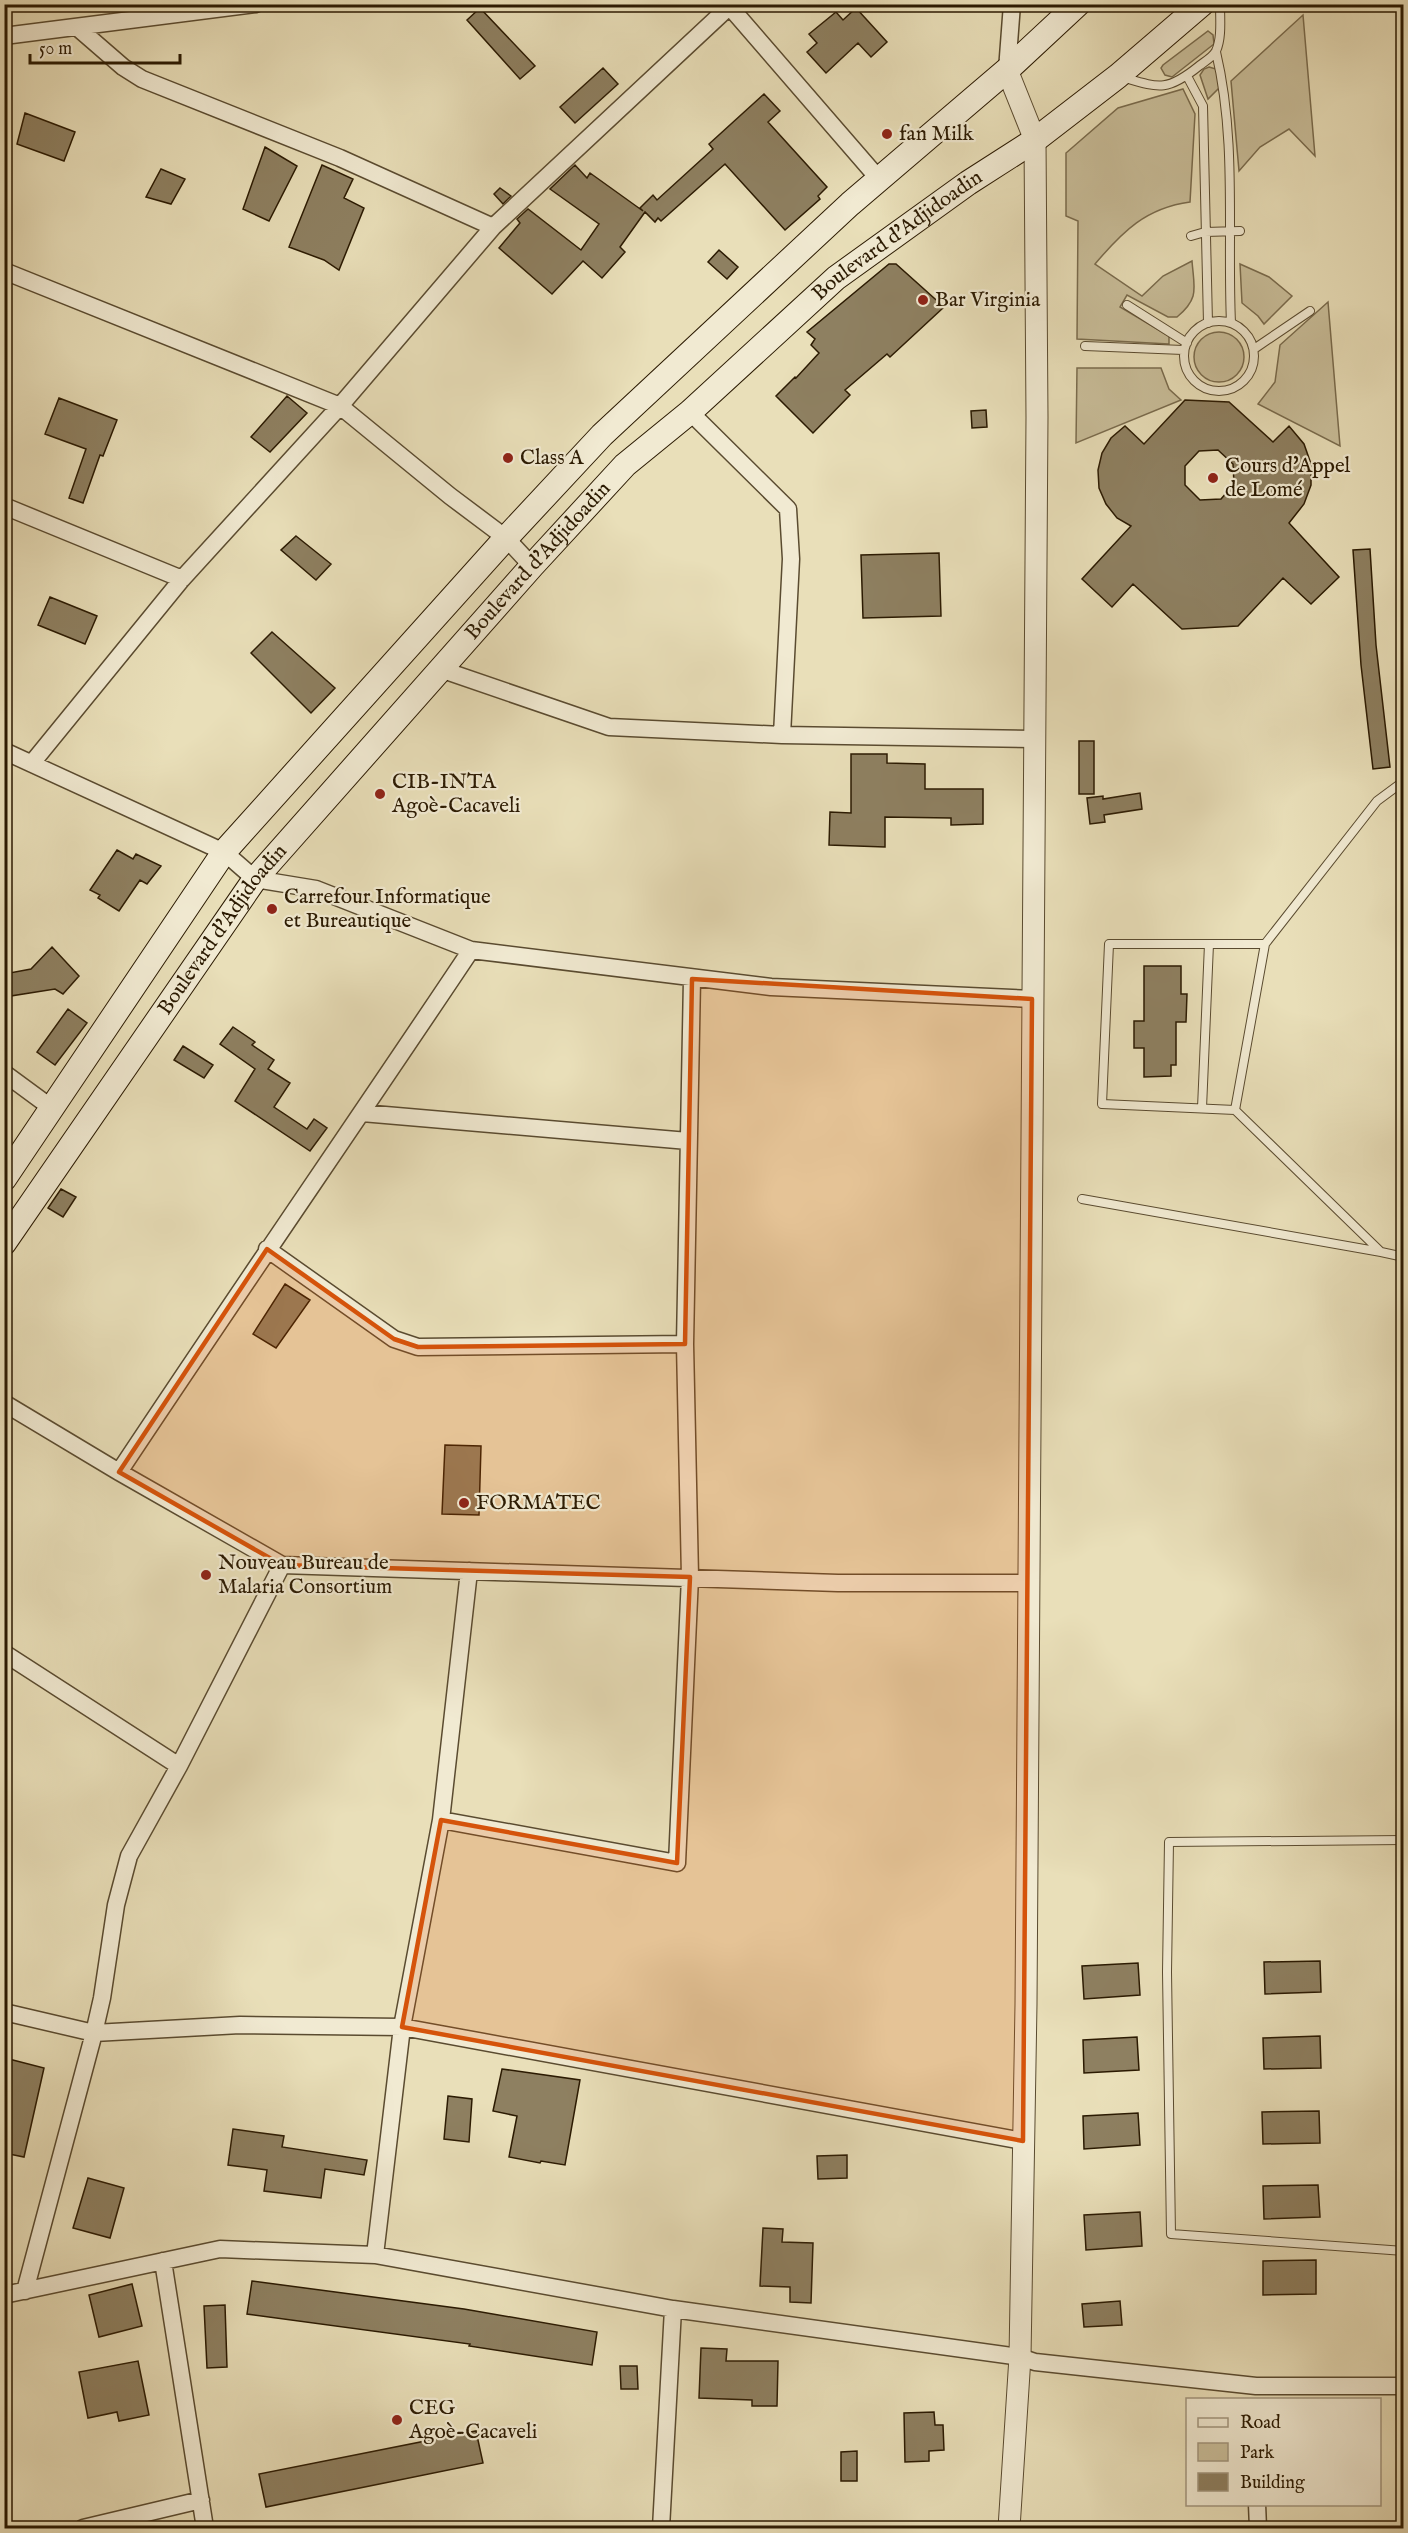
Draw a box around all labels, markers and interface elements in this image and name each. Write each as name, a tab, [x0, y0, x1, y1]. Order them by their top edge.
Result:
scale bar	[30, 27, 180, 65]
text: 50 m	[39, 38, 72, 61]
place label: fan Milk	[899, 121, 975, 148]
marker: fan Milk	[880, 127, 894, 141]
street label: Boulevard d'Adjidoadin	[806, 164, 987, 307]
place label: Bar Virginia	[935, 287, 1041, 314]
marker: Bar Virginia	[916, 293, 930, 307]
place label: Class A	[520, 445, 584, 472]
marker: Class A	[501, 451, 515, 465]
place label: Cours d'Appel de Lomé	[1225, 453, 1351, 504]
marker: Cours d'Appel de Lomé	[1206, 471, 1220, 485]
street label: Boulevard d'Adjidoadin	[459, 476, 617, 646]
place label: CIB-INTA Agoè-Cacaveli	[391, 769, 520, 820]
marker: CIB-INTA Agoè-Cacaveli	[373, 787, 387, 801]
street label: Boulevard d'Adjidoadin	[152, 838, 293, 1021]
place label: Carrefour Informatique et Bureautique	[284, 884, 491, 935]
marker: Carrefour Informatique et Bureautique	[265, 902, 279, 916]
place label: FORMATEC	[476, 1490, 601, 1517]
marker: FORMATEC	[457, 1496, 471, 1510]
place label: Nouveau Bureau de Malaria Consortium	[218, 1550, 392, 1601]
marker: Nouveau Bureau de Malaria Consortium	[199, 1568, 213, 1582]
place label: CEG Agoè-Cacaveli	[408, 2395, 537, 2446]
legend	[1186, 2398, 1381, 2506]
text: Road	[1240, 2412, 1281, 2435]
marker: CEG Agoè-Cacaveli	[390, 2413, 404, 2427]
text: Park	[1240, 2442, 1275, 2465]
text: Building	[1240, 2472, 1305, 2495]

